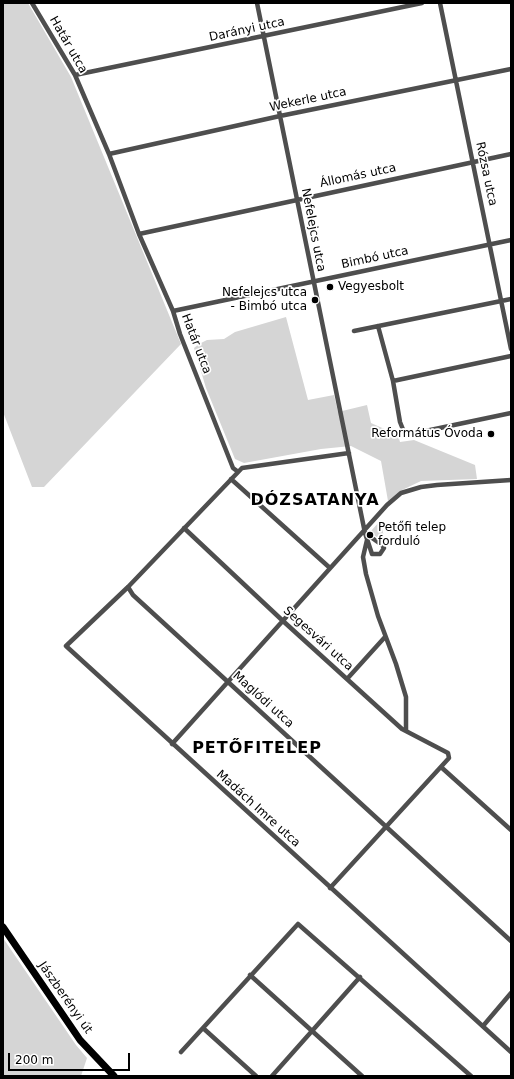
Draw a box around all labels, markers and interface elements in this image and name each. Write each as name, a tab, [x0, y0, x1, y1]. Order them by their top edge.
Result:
street label: Határ utca	[46, 14, 90, 76]
street label: Darányi utca	[208, 15, 286, 45]
street label: Wekerle utca	[268, 85, 348, 115]
street label: Rózsa utca	[472, 141, 500, 207]
street label: Állomás utca	[319, 161, 397, 191]
street label: Nefelejcs utca	[298, 187, 328, 273]
street label: Bimbó utca	[340, 244, 410, 272]
place label: Vegyesbolt	[338, 280, 404, 294]
marker: Vegyesbolt	[325, 282, 335, 292]
place label: Nefelejcs utca - Bimbó utca	[222, 286, 307, 314]
marker: Nefelejcs utca - Bimbó utca	[310, 295, 320, 305]
street label: Határ utca	[178, 312, 214, 376]
place label: Református Óvoda	[371, 427, 483, 441]
marker: Református Óvoda	[486, 429, 496, 439]
district label: DÓZSATANYA	[250, 491, 380, 511]
place label: Petőfi telep forduló	[378, 521, 446, 549]
marker: Petőfi telep forduló	[365, 530, 375, 540]
street label: Segesvári utca	[280, 604, 356, 674]
street label: Maglódi utca	[230, 669, 296, 731]
district label: PETŐFITELEP	[192, 739, 322, 759]
street label: Madách Imre utca	[213, 767, 303, 851]
street label: Jászberényi út	[35, 959, 95, 1037]
scale bar	[10, 1045, 132, 1071]
text: 200 m	[15, 1053, 53, 1067]

